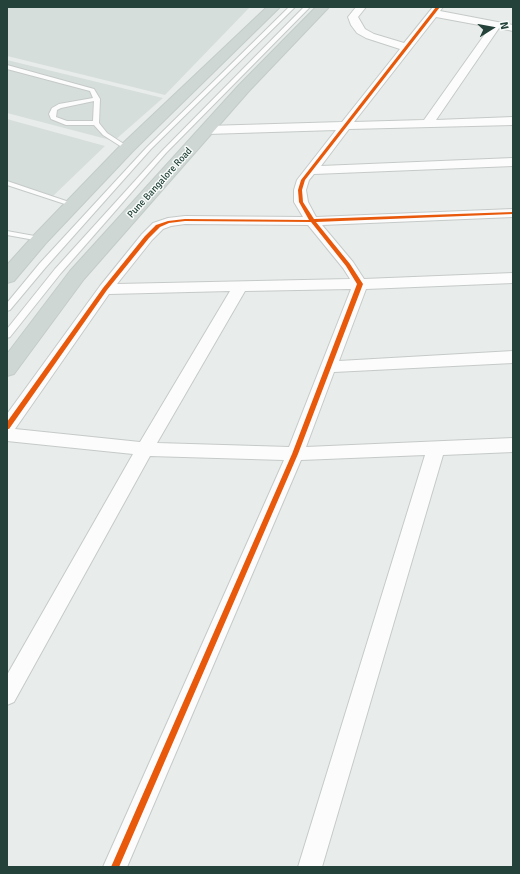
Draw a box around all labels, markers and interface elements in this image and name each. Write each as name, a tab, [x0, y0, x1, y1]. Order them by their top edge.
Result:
north arrow	[472, 8, 512, 48]
text: N	[497, 21, 511, 31]
street label: Pune Bangalore Road	[125, 145, 195, 221]

